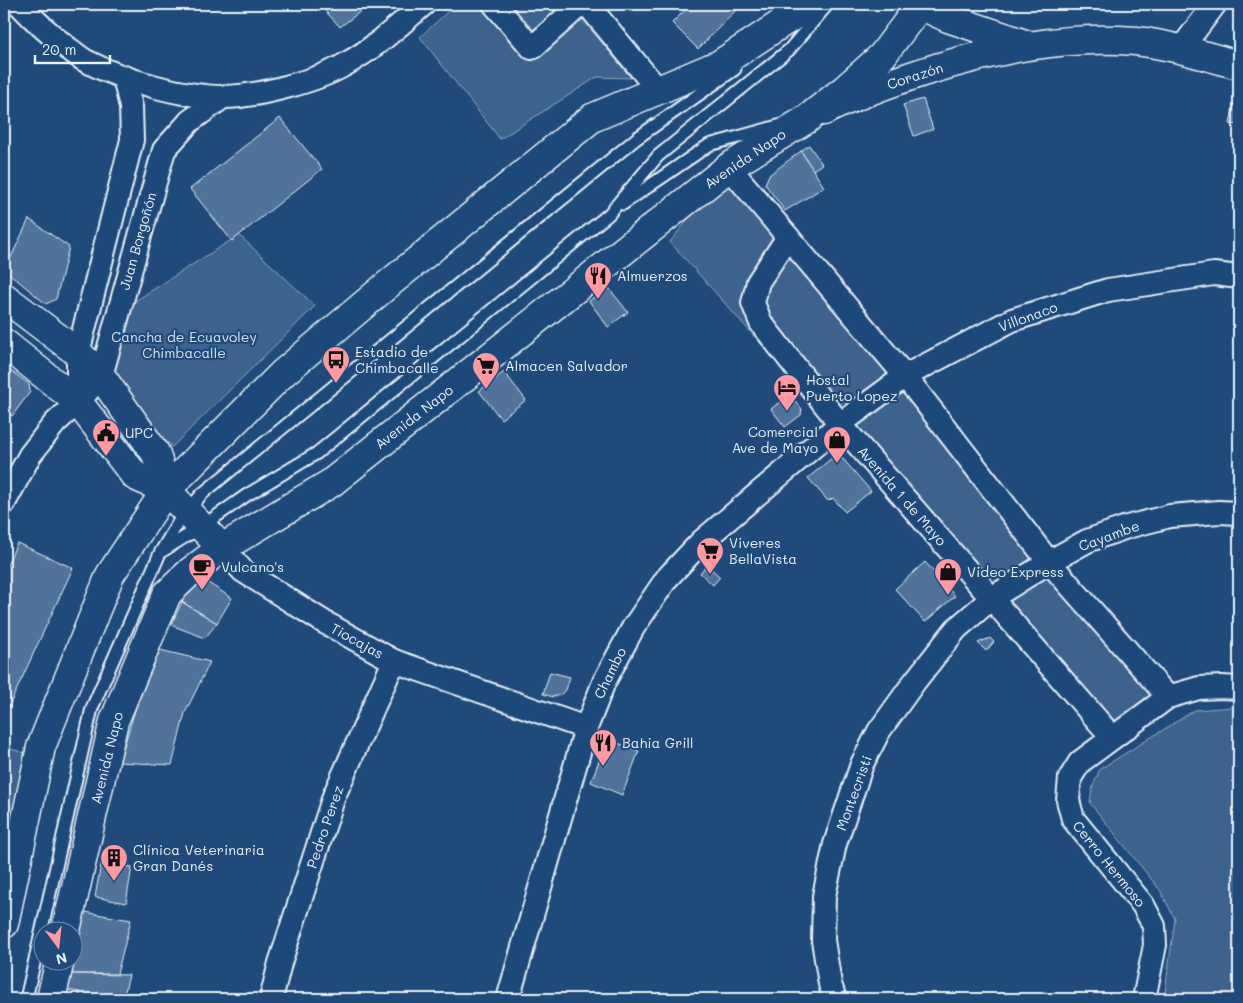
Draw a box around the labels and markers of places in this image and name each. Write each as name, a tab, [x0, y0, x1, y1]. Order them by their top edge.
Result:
restaurant icon: Almuerzos	[583, 261, 613, 300]
place label: Almuerzos	[617, 266, 688, 285]
place label: Estadio de Chimbacalle	[355, 342, 439, 377]
bus stop icon: Estadio de Chimbacalle	[321, 345, 351, 384]
supermarket icon: Almacen Salvador	[471, 351, 501, 390]
place label: Almacen Salvador	[505, 356, 628, 375]
place label: Hostal Puerto Lopez	[806, 370, 898, 405]
hotel icon: Hostal Puerto Lopez	[772, 373, 802, 412]
public building icon: UPC	[91, 418, 121, 457]
place label: Comercial Ave de Mayo	[732, 422, 818, 457]
place label: UPC	[125, 423, 153, 442]
shop icon: Comercial Ave de Mayo	[822, 425, 852, 464]
place label: Viveres BellaVista	[729, 533, 797, 568]
supermarket icon: Viveres BellaVista	[695, 536, 725, 575]
cafe icon: Vulcano's	[187, 552, 217, 591]
place label: Vulcano's	[221, 557, 284, 576]
shop icon: Video Express	[933, 557, 963, 596]
place label: Video Express	[967, 562, 1064, 581]
restaurant icon: Bahia Grill	[588, 728, 618, 767]
place label: Bahia Grill	[622, 733, 694, 752]
place label: Clínica Veterinaria Gran Danés	[133, 840, 265, 875]
building icon: Clínica Veterinaria Gran Danés	[99, 843, 129, 882]

